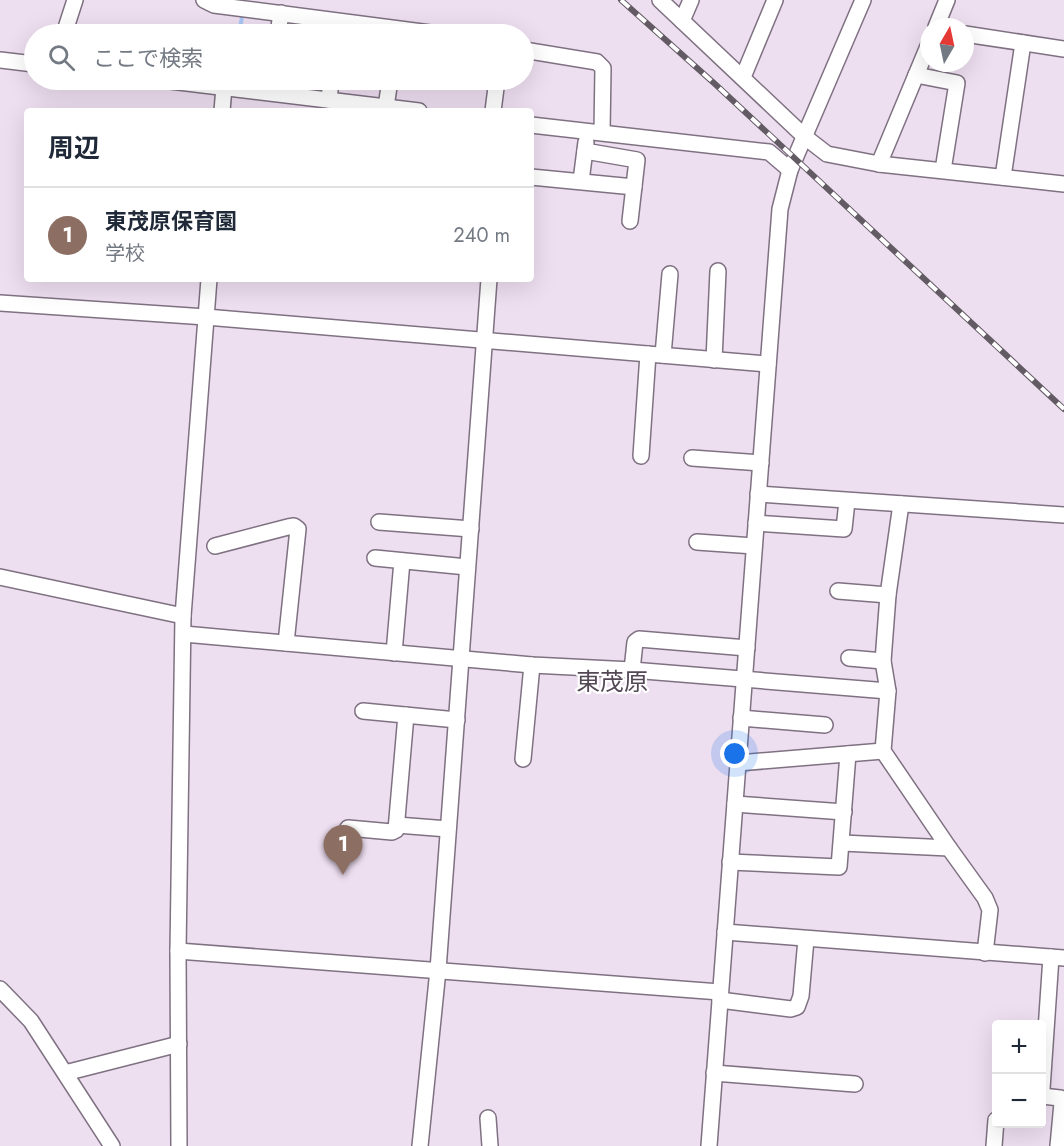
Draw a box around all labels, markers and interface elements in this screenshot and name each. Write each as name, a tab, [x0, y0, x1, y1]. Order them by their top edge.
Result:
north arrow	[920, 18, 974, 72]
search box	[24, 24, 534, 90]
icon: search	[45, 41, 78, 74]
text: ここで検索	[93, 42, 203, 74]
text: 周辺	[48, 129, 100, 167]
text: 東茂原保育園	[105, 205, 237, 237]
text: 1	[62, 221, 73, 250]
text: 240 m	[453, 221, 510, 250]
text: 学校	[105, 239, 145, 268]
district label: 東茂原	[576, 664, 648, 699]
your location	[720, 739, 749, 768]
pin: 1	[324, 826, 362, 875]
map controls	[992, 1020, 1046, 1128]
button: +	[992, 1020, 1046, 1074]
button: −	[992, 1074, 1046, 1128]

